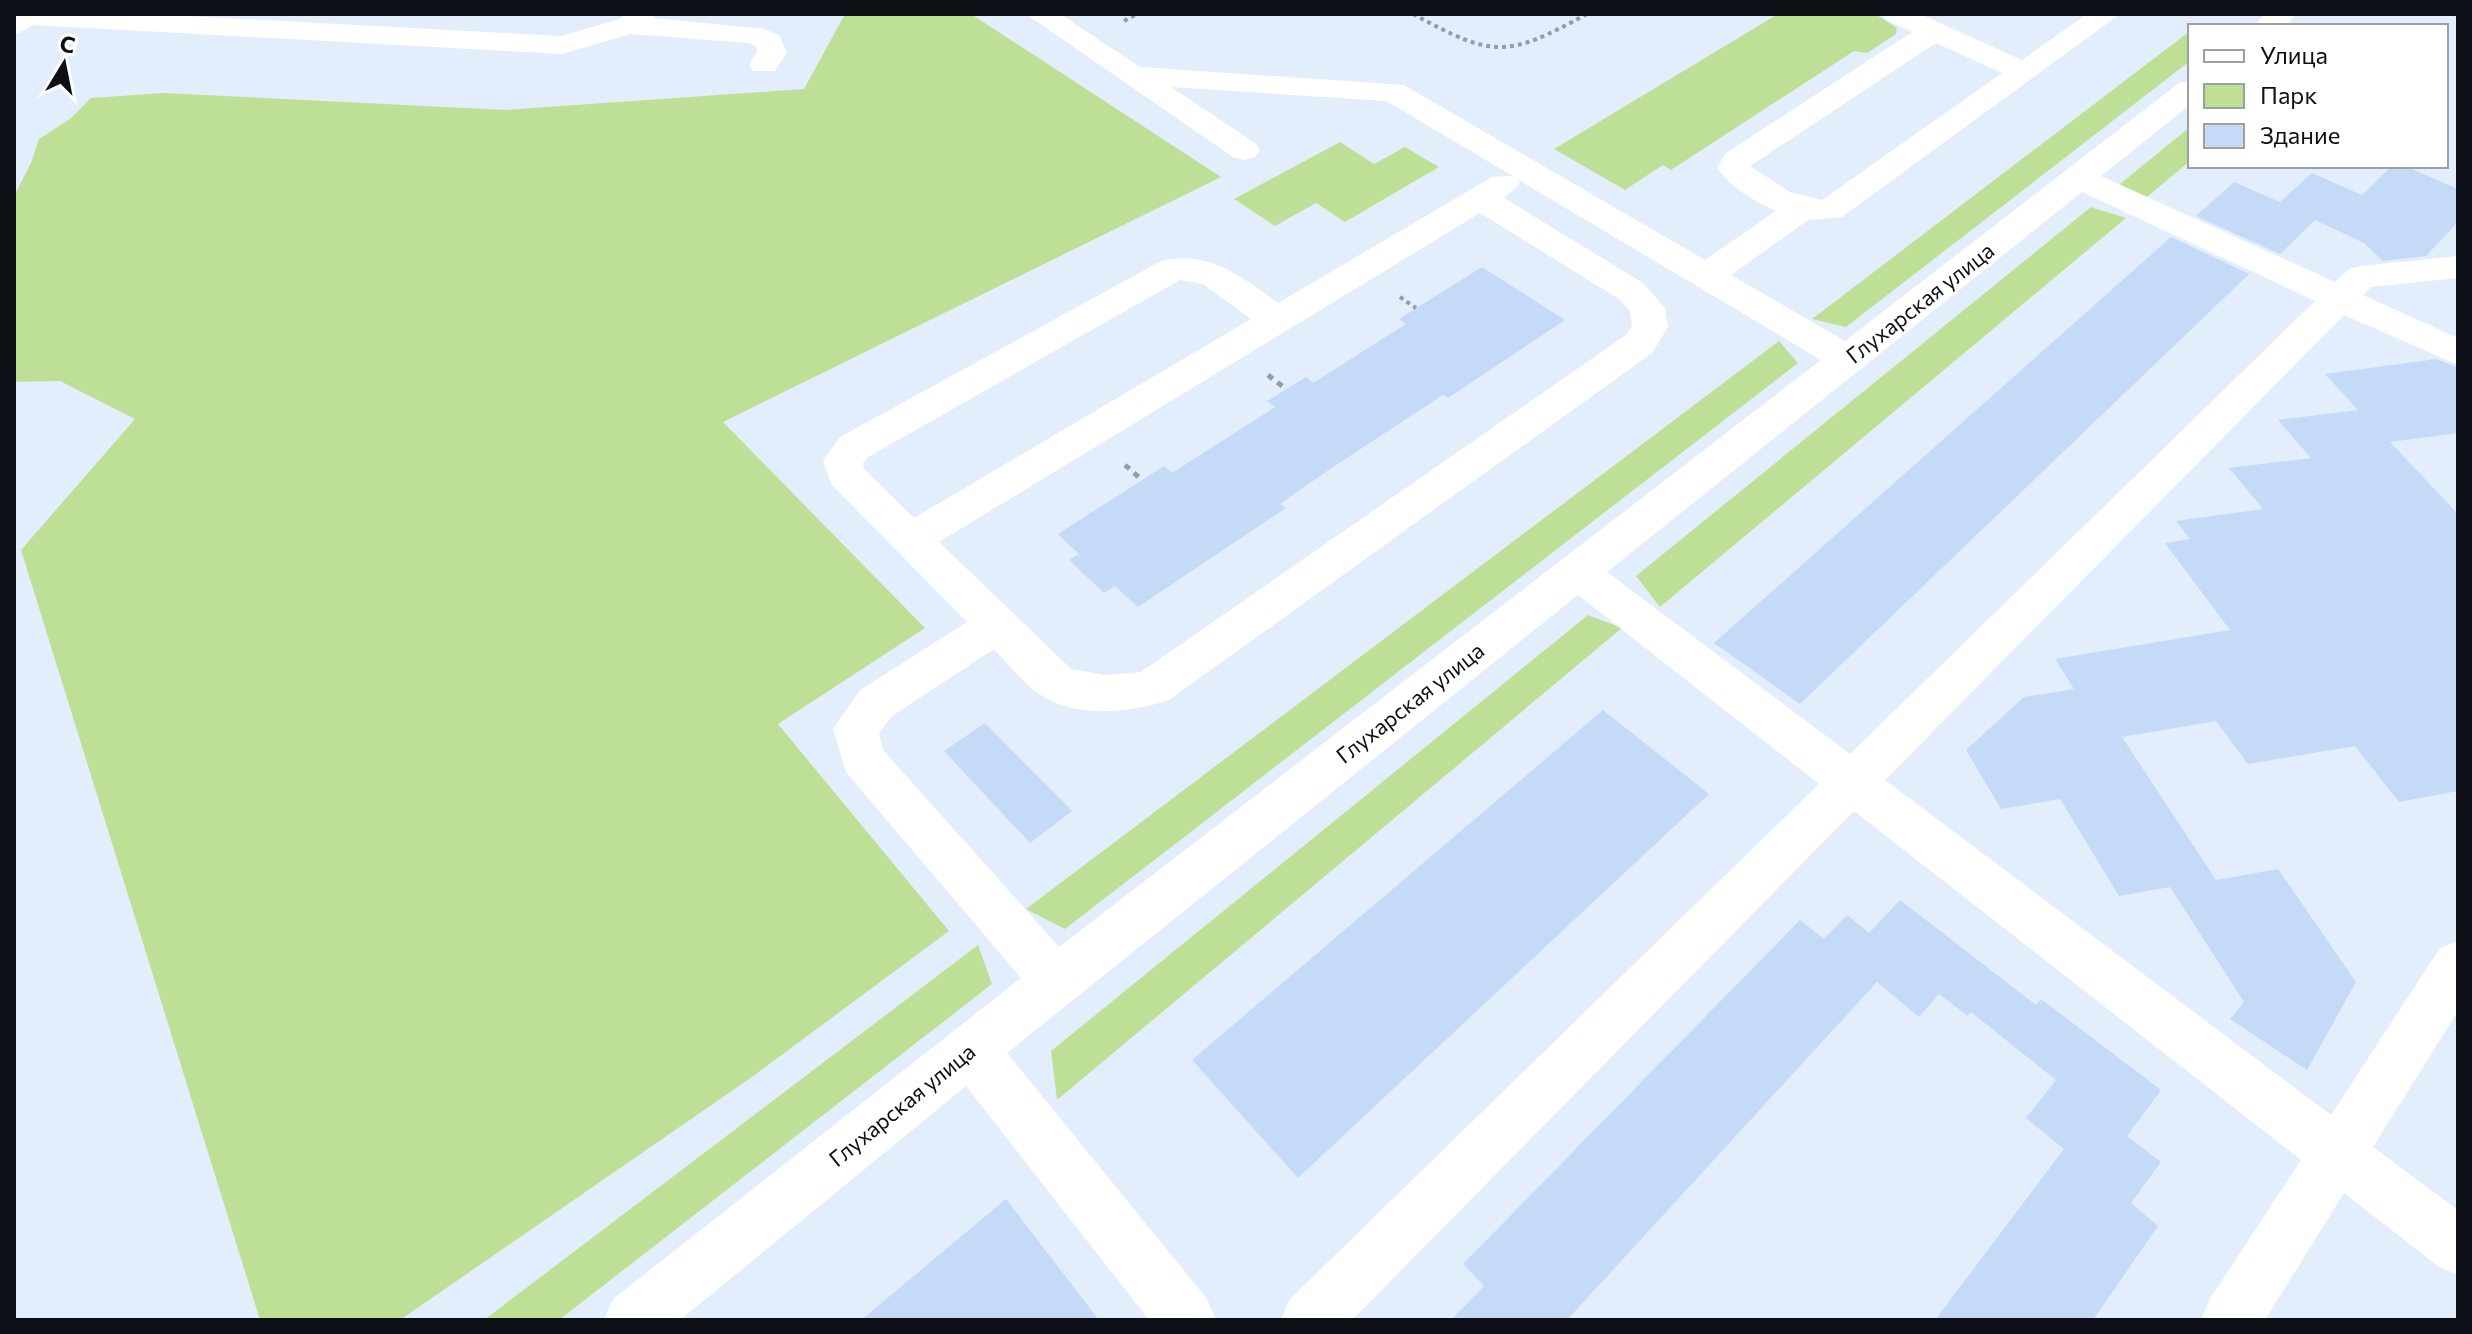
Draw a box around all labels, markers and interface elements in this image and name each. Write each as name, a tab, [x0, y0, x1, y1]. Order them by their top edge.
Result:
north arrow	[24, 24, 104, 104]
legend	[2188, 24, 2448, 168]
text: С	[58, 29, 77, 58]
text: Улица	[2260, 40, 2328, 69]
text: Парк	[2260, 80, 2317, 109]
text: Здание	[2260, 120, 2340, 149]
street label: Глухарская улица	[1840, 236, 1999, 369]
street label: Глухарская улица	[1330, 636, 1489, 769]
street label: Глухарская улица	[823, 1037, 980, 1172]

